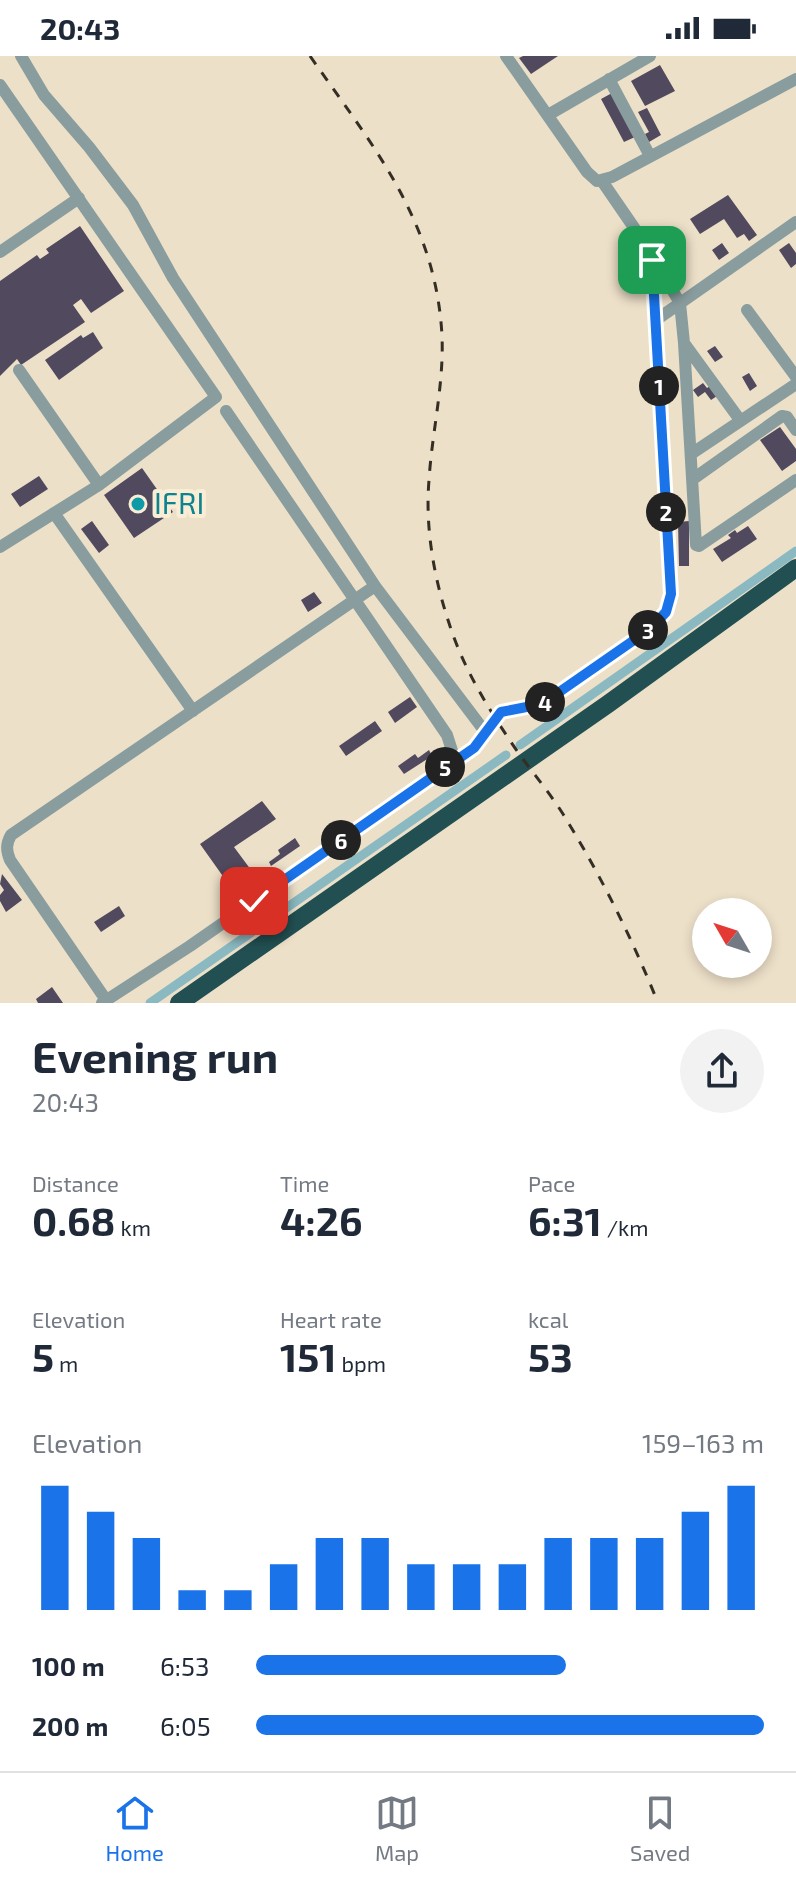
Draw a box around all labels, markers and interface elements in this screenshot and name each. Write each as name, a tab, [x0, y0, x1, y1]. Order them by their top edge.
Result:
text: 20:43	[40, 10, 120, 46]
pin	[618, 226, 686, 294]
icon: arrive	[630, 238, 674, 282]
pin: 1	[639, 366, 679, 406]
text: 1	[654, 373, 664, 399]
place label: IFRI	[154, 484, 204, 520]
pin: 2	[646, 492, 686, 532]
marker: IFRI	[129, 495, 147, 513]
text: 2	[660, 499, 672, 525]
pin: 3	[628, 610, 668, 650]
text: 3	[642, 617, 654, 643]
pin: 4	[525, 682, 565, 722]
text: 4	[538, 689, 552, 715]
pin: 5	[425, 747, 465, 787]
text: 5	[439, 754, 451, 780]
pin: 6	[321, 820, 361, 860]
text: 6	[335, 827, 347, 853]
pin	[220, 867, 288, 935]
icon: check	[232, 879, 276, 923]
north arrow	[692, 898, 772, 978]
map controls	[692, 898, 772, 978]
text: Evening run	[32, 1029, 278, 1082]
button: share	[680, 1029, 764, 1113]
text: 20:43	[32, 1086, 99, 1117]
text: Distance	[32, 1170, 119, 1196]
text: Time	[280, 1170, 329, 1196]
text: Pace	[528, 1170, 575, 1196]
text: 0.68	[32, 1196, 116, 1244]
text: 4:26	[280, 1196, 363, 1244]
text: 6:31	[528, 1196, 602, 1244]
text: km	[116, 1214, 151, 1240]
text: /km	[602, 1214, 649, 1240]
text: Elevation	[32, 1306, 125, 1332]
text: Heart rate	[280, 1306, 382, 1332]
text: kcal	[528, 1306, 568, 1332]
text: 5	[32, 1332, 54, 1380]
text: 151	[280, 1332, 337, 1380]
text: 53	[528, 1332, 573, 1380]
text: m	[54, 1350, 78, 1376]
text: bpm	[337, 1350, 386, 1376]
text: Elevation	[32, 1427, 142, 1458]
text: 159–163 m	[642, 1427, 764, 1458]
text: 100 m	[32, 1650, 105, 1681]
text: 6:53	[160, 1650, 209, 1681]
text: 200 m	[32, 1710, 108, 1741]
text: 6:05	[160, 1710, 211, 1741]
tab: Home	[106, 1791, 164, 1865]
tab: Map	[375, 1791, 419, 1865]
tab: Saved	[630, 1791, 690, 1865]

